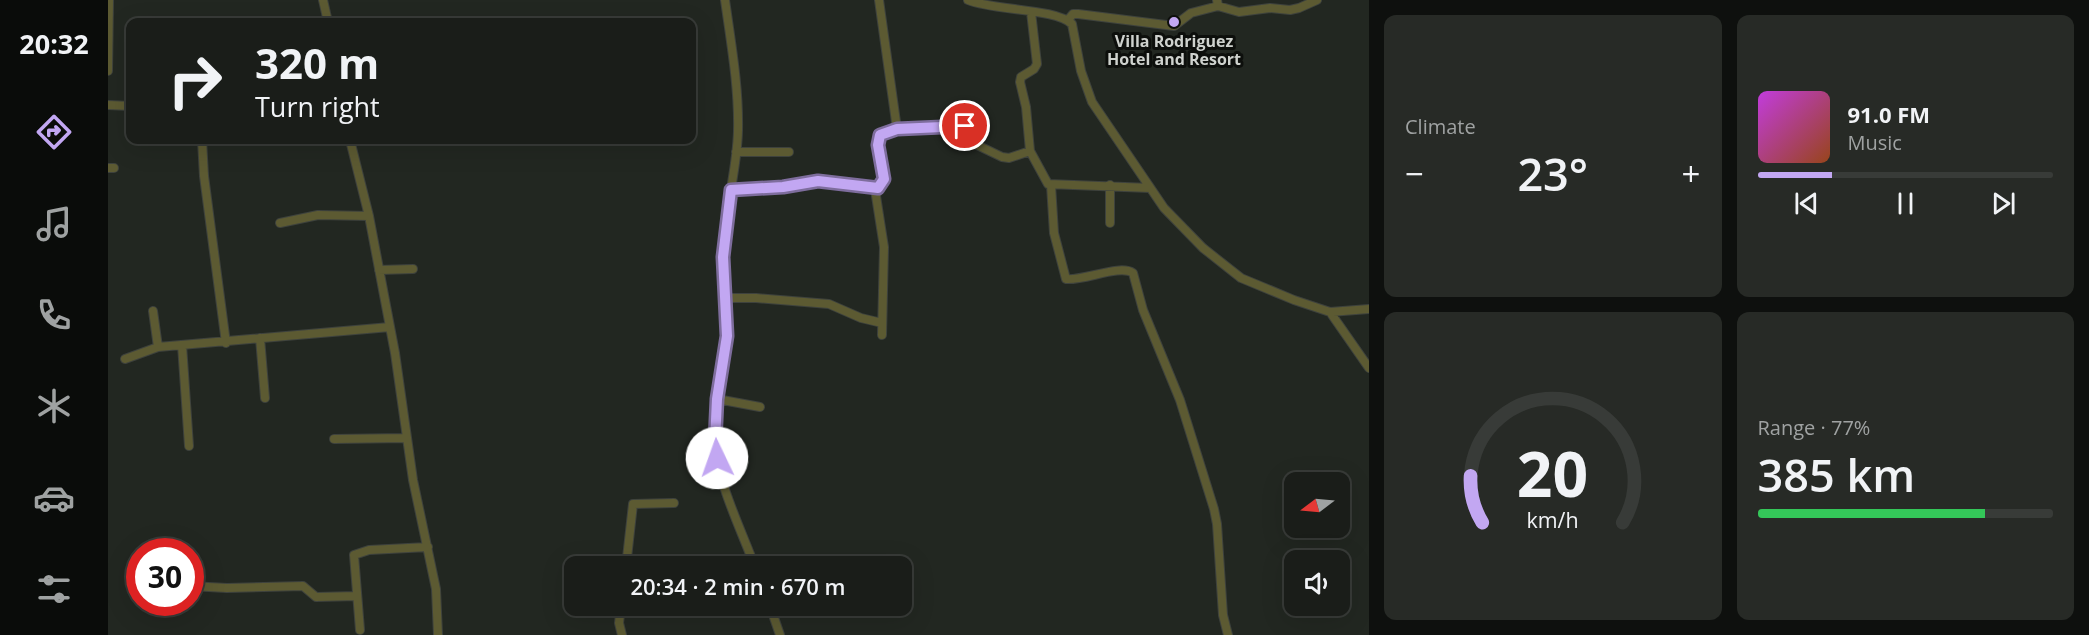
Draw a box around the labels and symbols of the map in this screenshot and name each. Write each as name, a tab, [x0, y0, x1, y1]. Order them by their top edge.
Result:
marker: Villa Rodriguez Hotel and Resort	[1167, 15, 1181, 29]
place label: Villa Rodriguez Hotel and Resort	[1107, 30, 1241, 70]
pin	[939, 100, 990, 151]
position arrow	[685, 426, 749, 490]
north arrow	[1284, 472, 1350, 538]
speed limit sign: 30	[126, 538, 204, 616]

